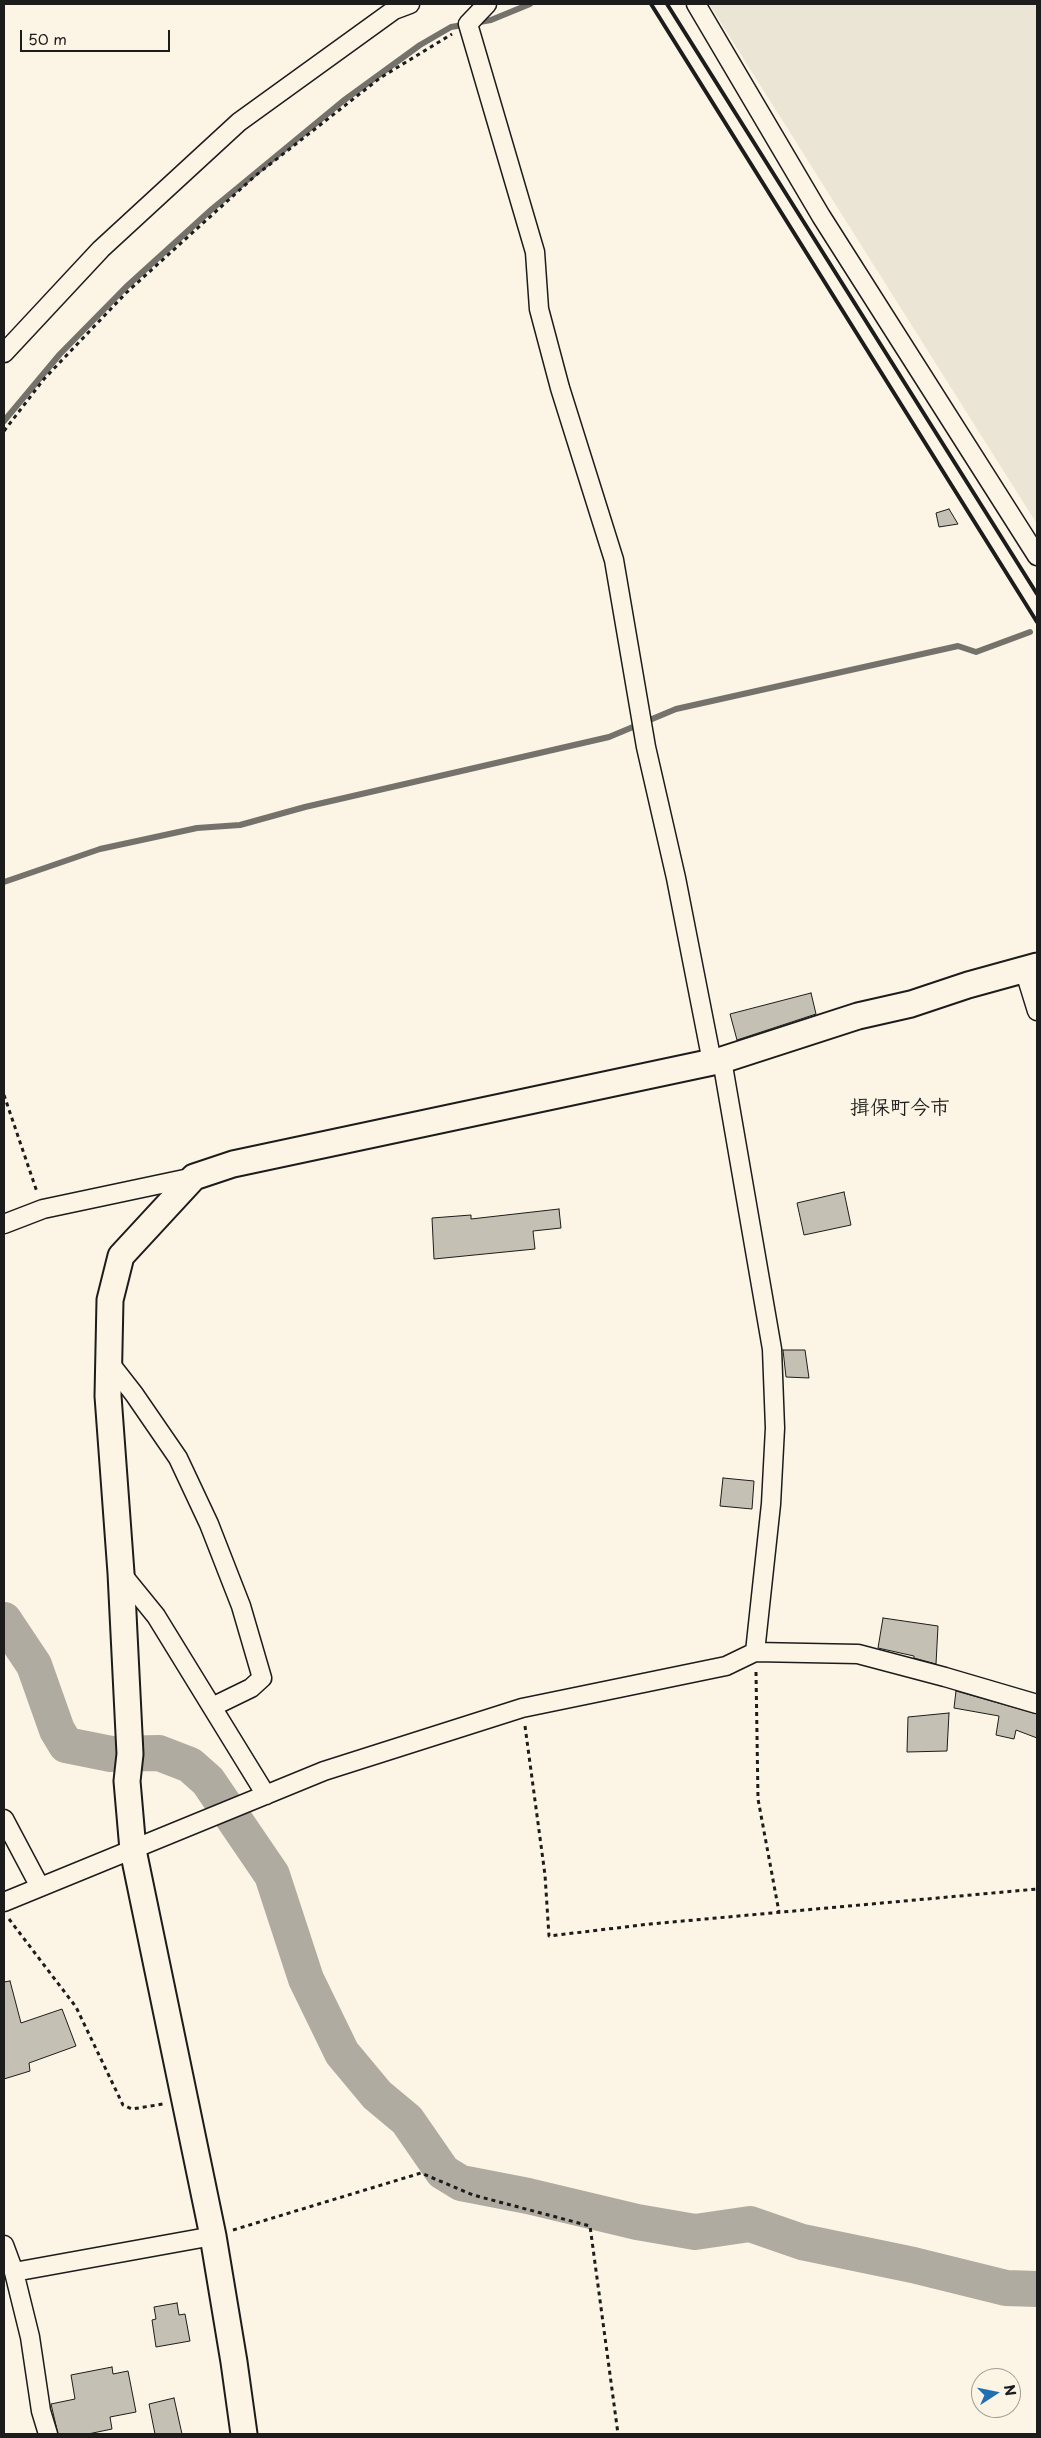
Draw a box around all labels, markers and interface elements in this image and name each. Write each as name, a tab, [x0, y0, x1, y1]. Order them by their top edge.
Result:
scale bar	[22, 20, 172, 52]
text: 50 m	[28, 27, 67, 50]
district label: 揖保町今市	[850, 1096, 950, 1120]
north arrow	[971, 2368, 1021, 2418]
text: N	[999, 2383, 1022, 2398]

